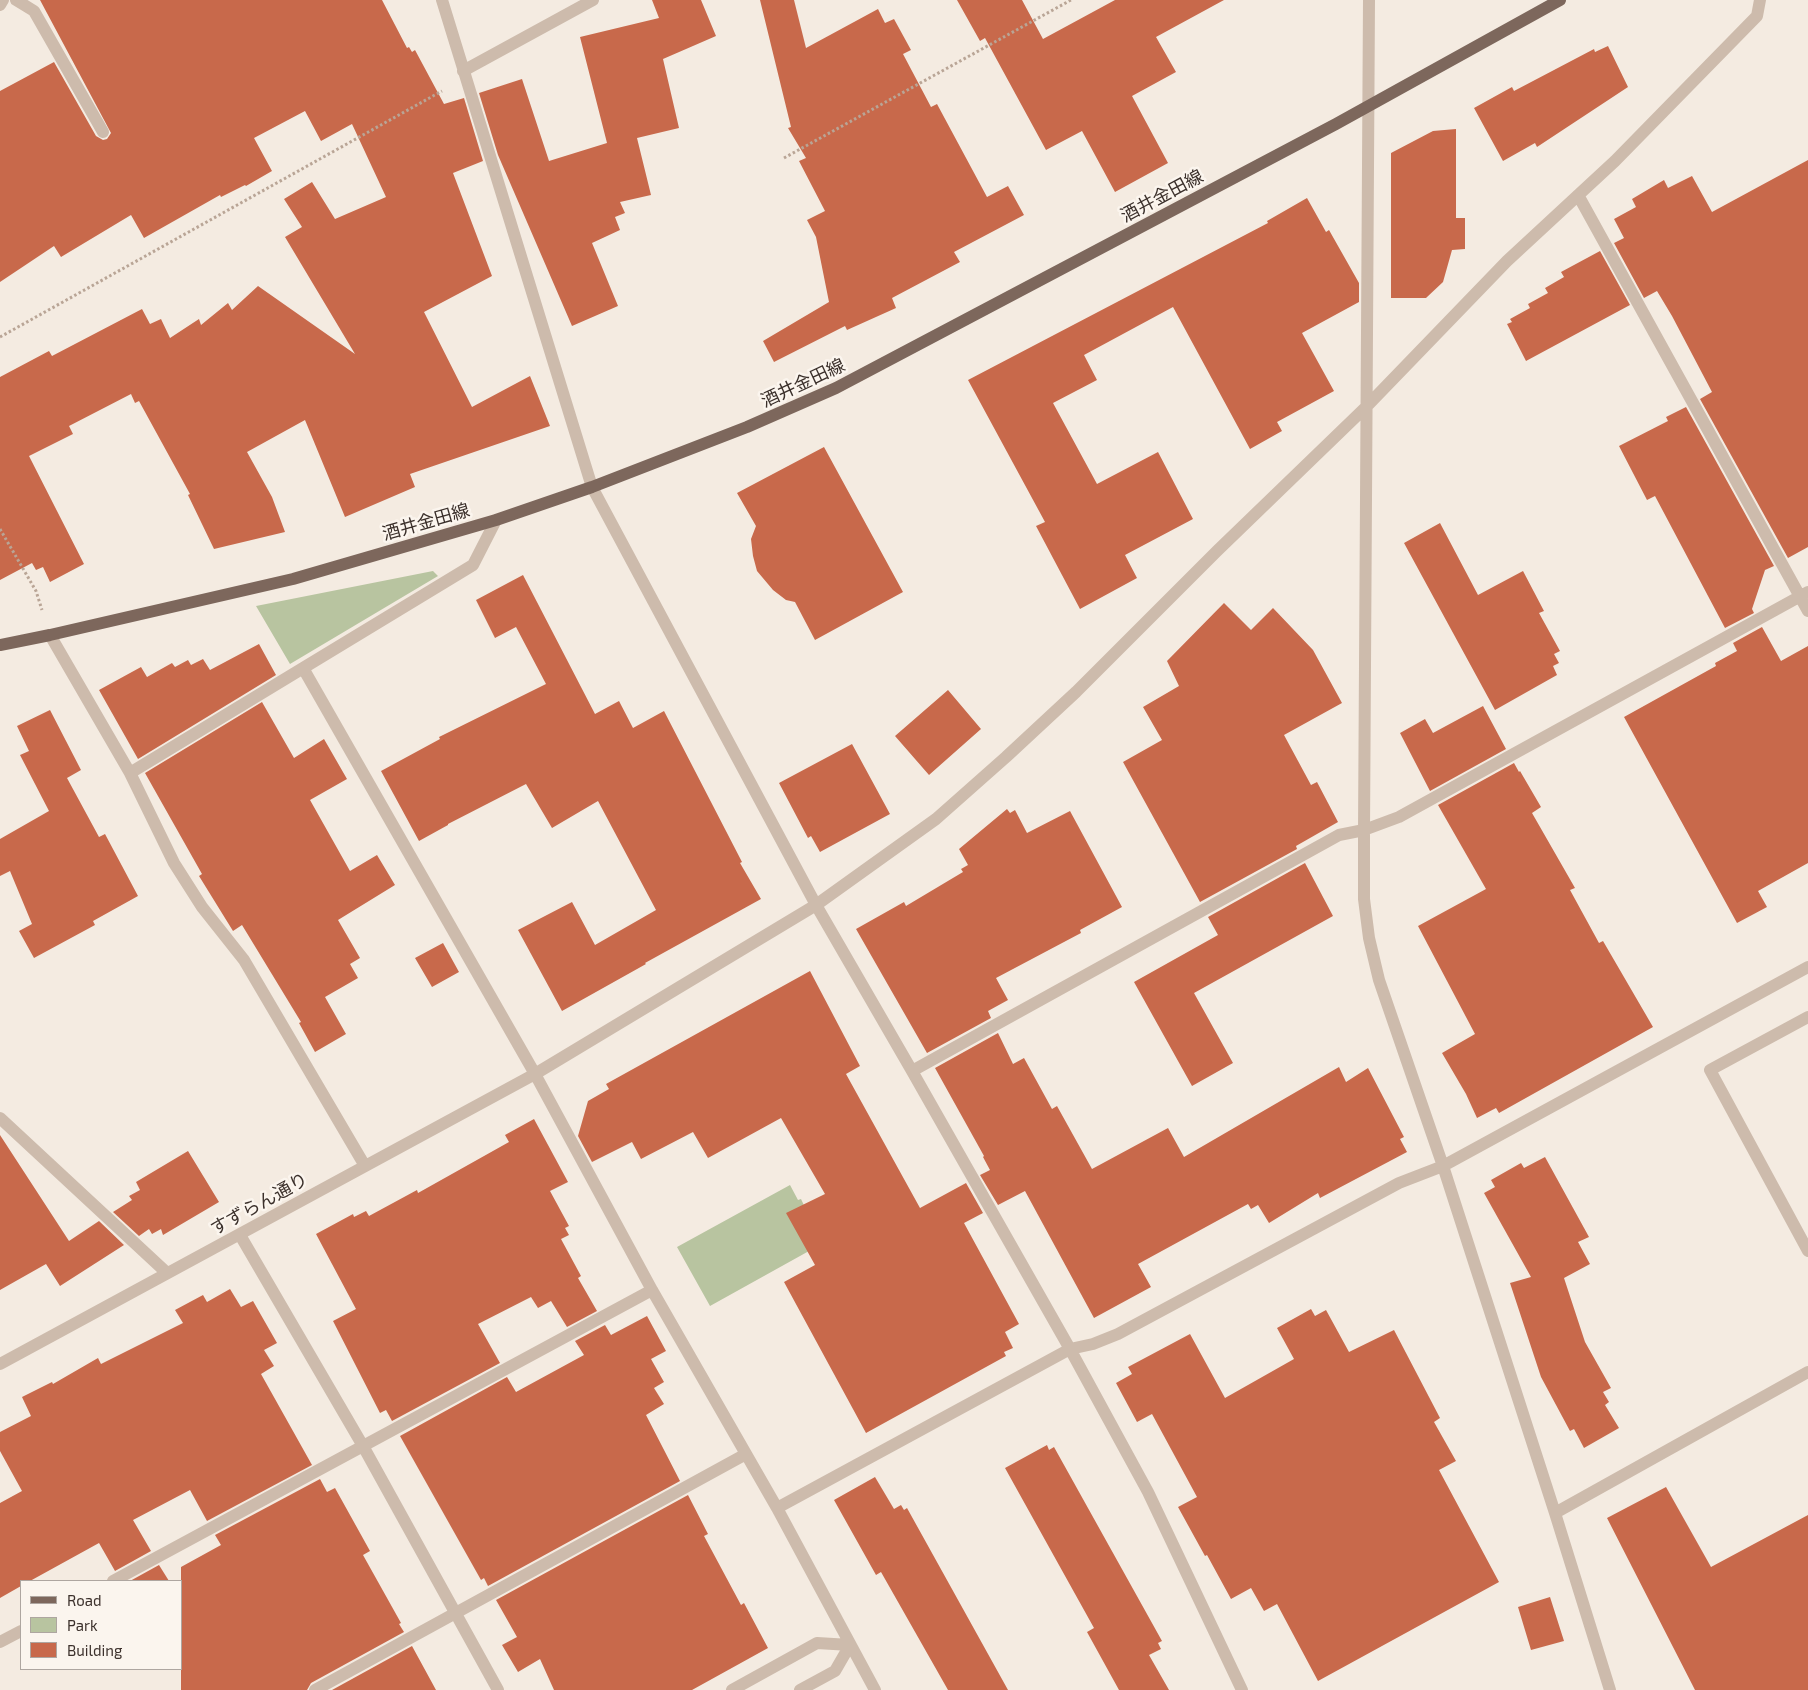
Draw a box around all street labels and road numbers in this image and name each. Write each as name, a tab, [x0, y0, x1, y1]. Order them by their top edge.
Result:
street label: 酒井金田線	[1117, 165, 1207, 227]
street label: 酒井金田線	[758, 354, 848, 412]
street label: 酒井金田線	[380, 499, 472, 545]
street label: すずらん通り	[207, 1168, 311, 1240]

